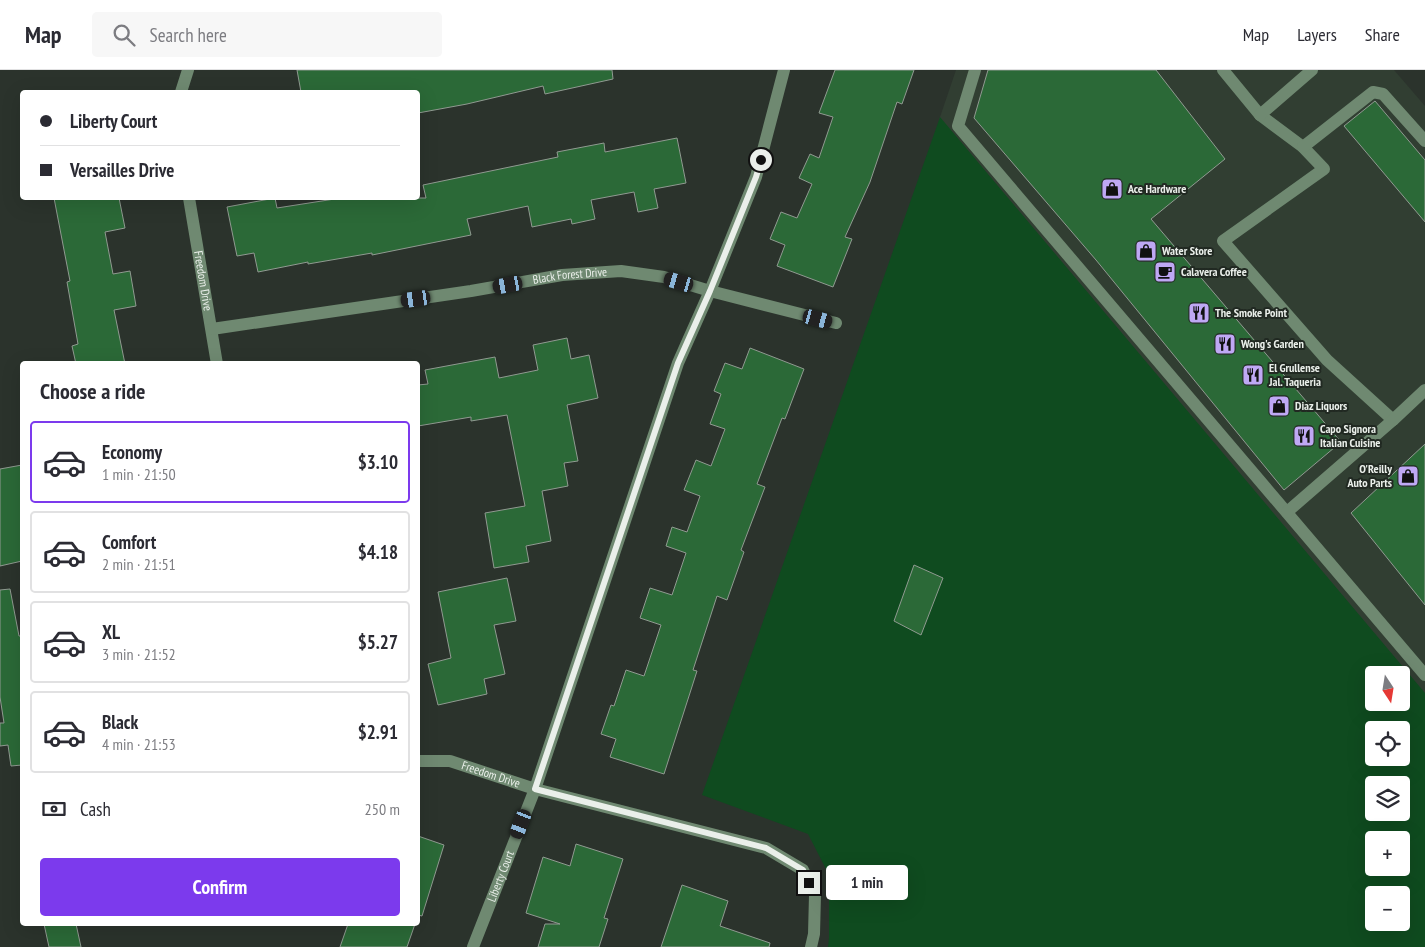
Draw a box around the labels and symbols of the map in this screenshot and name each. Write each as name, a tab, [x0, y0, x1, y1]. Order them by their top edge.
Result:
route start	[750, 149, 772, 171]
shop icon: Ace Hardware	[1100, 177, 1124, 201]
place label: Ace Hardware	[1127, 181, 1186, 196]
shop icon: Water Store	[1134, 239, 1158, 263]
place label: Water Store	[1161, 243, 1212, 258]
street label: Freedom Drive	[191, 250, 216, 312]
cafe icon: Calavera Coffee	[1153, 260, 1177, 284]
street label: Black Forest Drive	[532, 264, 608, 287]
place label: Calavera Coffee	[1181, 264, 1247, 279]
car	[662, 271, 695, 293]
car	[491, 275, 524, 295]
car	[400, 289, 431, 309]
restaurant icon: The Smoke Point	[1187, 301, 1211, 325]
place label: The Smoke Point	[1215, 305, 1287, 320]
car	[801, 308, 834, 330]
restaurant icon: Wong's Garden	[1213, 332, 1237, 356]
place label: Wong's Garden	[1240, 336, 1304, 351]
place label: El Grullense Jal. Taqueria	[1268, 360, 1321, 389]
restaurant icon: El Grullense Jal. Taqueria	[1241, 363, 1265, 387]
shop icon: Diaz Liquors	[1267, 394, 1291, 418]
place label: Diaz Liquors	[1295, 398, 1347, 413]
place label: Capo Signora Italian Cuisine	[1320, 421, 1380, 450]
restaurant icon: Capo Signora Italian Cuisine	[1292, 424, 1316, 448]
place label: O'Reilly Auto Parts	[1346, 461, 1392, 490]
shop icon: O'Reilly Auto Parts	[1396, 464, 1420, 488]
north arrow	[1365, 666, 1410, 711]
street label: Freedom Drive	[460, 757, 522, 791]
car	[508, 807, 533, 841]
street label: Liberty Court	[483, 848, 517, 904]
callout: 1 min	[826, 866, 909, 900]
route end	[798, 872, 820, 894]

